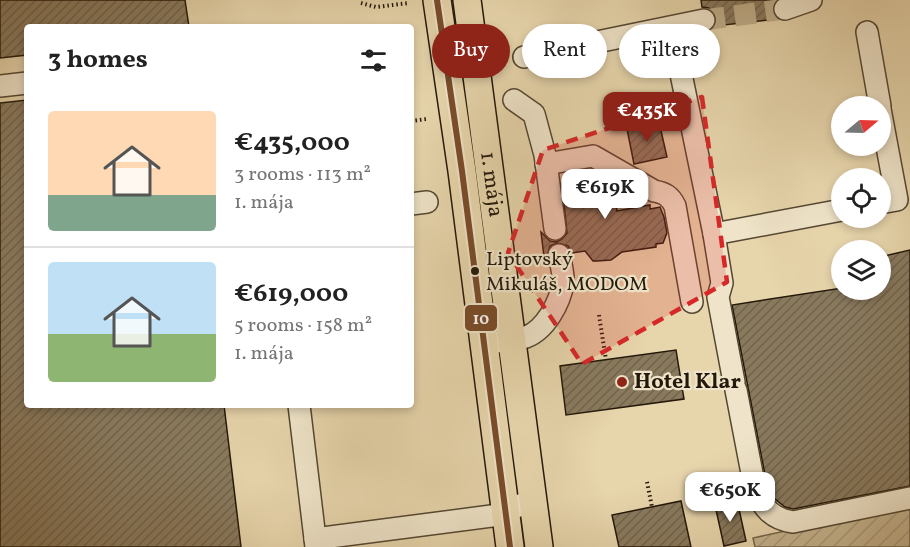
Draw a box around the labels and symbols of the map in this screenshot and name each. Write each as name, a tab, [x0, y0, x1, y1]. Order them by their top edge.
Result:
pin: €435K	[605, 92, 689, 143]
north arrow	[831, 96, 891, 156]
street label: 1. mája	[472, 150, 511, 219]
pin: €619K	[563, 169, 647, 220]
place label: Liptovský Mikuláš, MODOM	[486, 246, 648, 299]
marker: Liptovský Mikuláš, MODOM	[469, 265, 481, 277]
line badge: 10	[464, 304, 498, 332]
text: 10	[473, 309, 489, 331]
place label: Hotel Klar	[634, 367, 741, 398]
marker: Hotel Klar	[615, 375, 629, 389]
pin: €650K	[688, 472, 772, 523]

